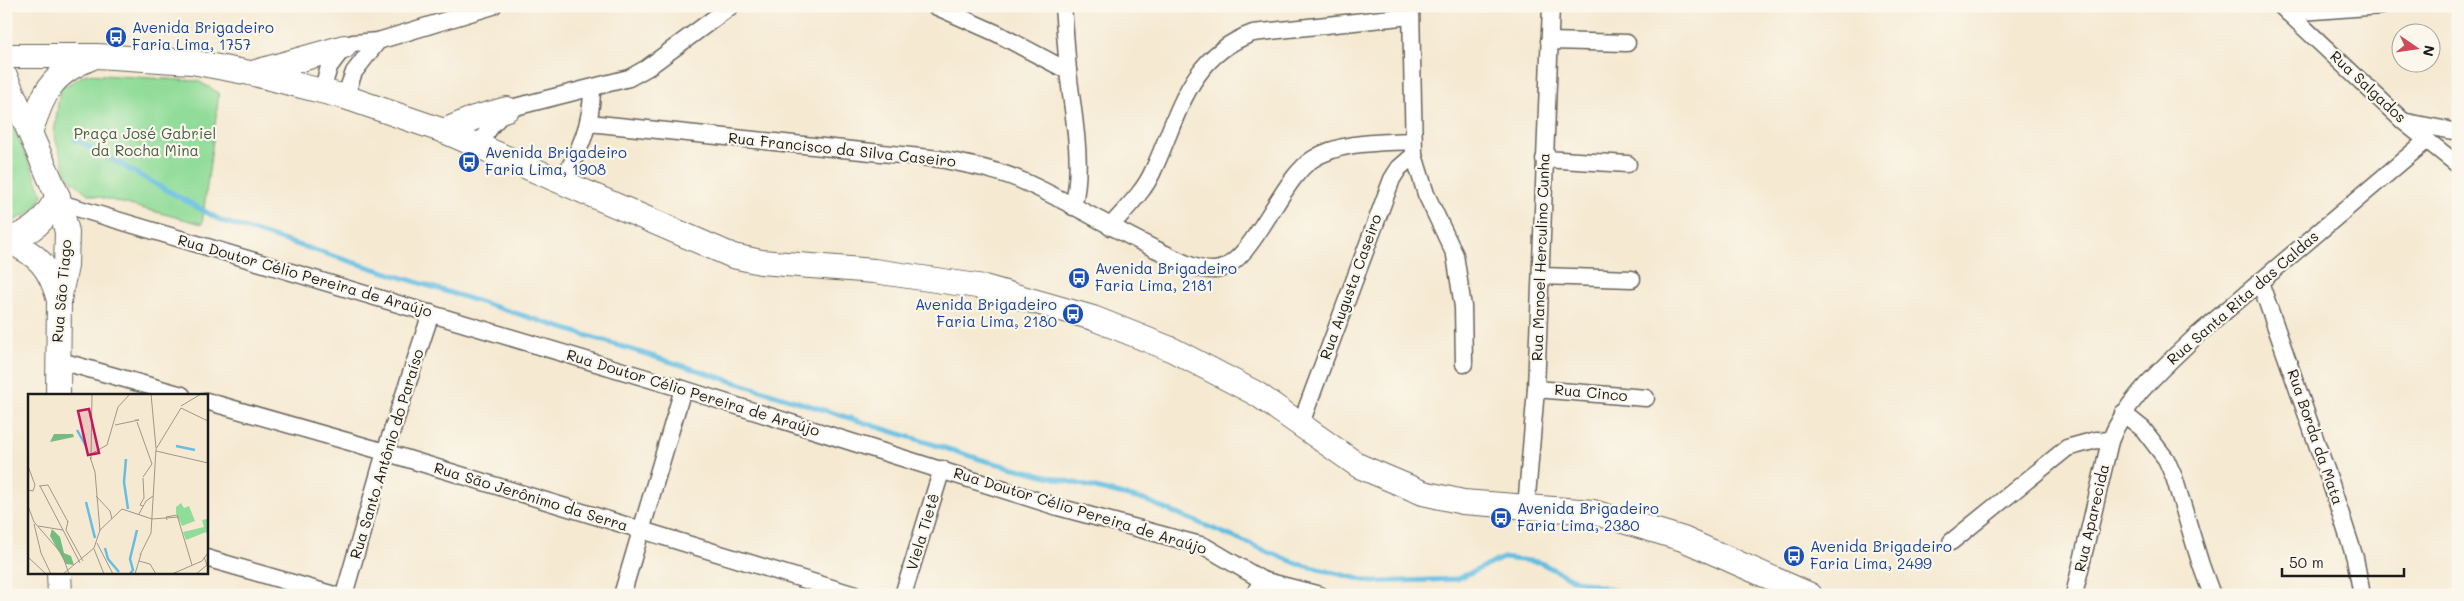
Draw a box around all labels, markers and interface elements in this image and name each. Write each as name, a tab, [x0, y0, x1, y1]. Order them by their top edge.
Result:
place label: Avenida Brigadeiro Faria Lima, 1757	[132, 17, 274, 54]
north arrow	[2392, 22, 2442, 72]
bus stop icon: Avenida Brigadeiro Faria Lima, 1757	[104, 25, 128, 49]
text: N	[2419, 44, 2440, 58]
street label: Rua Salgados	[2326, 46, 2411, 127]
park label: Praça José Gabriel da Rocha Mina	[74, 123, 216, 160]
street label: Rua Francisco da Silva Caseiro	[727, 127, 957, 171]
place label: Avenida Brigadeiro Faria Lima, 1908	[485, 142, 627, 179]
bus stop icon: Avenida Brigadeiro Faria Lima, 1908	[457, 150, 481, 174]
street label: Rua Manoel Herculino Cunha	[1526, 153, 1554, 361]
street label: Rua Augusta Caseiro	[1314, 211, 1386, 362]
street label: Rua Santa Rita das Caldas	[2162, 226, 2322, 369]
street label: Rua Doutor Célio Pereira de Araújo	[176, 229, 435, 321]
street label: Rua São Tiago	[47, 238, 75, 343]
place label: Avenida Brigadeiro Faria Lima, 2181	[1095, 258, 1237, 295]
bus stop icon: Avenida Brigadeiro Faria Lima, 2181	[1067, 266, 1091, 290]
place label: Avenida Brigadeiro Faria Lima, 2180	[915, 294, 1057, 331]
bus stop icon: Avenida Brigadeiro Faria Lima, 2180	[1061, 302, 1085, 326]
street label: Rua Doutor Célio Pereira de Araújo	[564, 344, 822, 440]
street label: Rua Santo Antônio do Paraíso	[345, 346, 428, 561]
street label: Rua Borda da Mata	[2283, 366, 2349, 507]
street label: Rua Cinco	[1554, 379, 1629, 405]
inset map	[28, 394, 208, 574]
street label: Rua São Jerônimo da Serra	[432, 457, 631, 535]
street label: Rua Doutor Célio Pereira de Araújo	[951, 462, 1209, 558]
street label: Rua Aparecida	[2069, 462, 2113, 574]
street label: Viela Tietê	[901, 491, 943, 573]
place label: Avenida Brigadeiro Faria Lima, 2380	[1517, 498, 1659, 535]
bus stop icon: Avenida Brigadeiro Faria Lima, 2380	[1489, 506, 1513, 530]
place label: Avenida Brigadeiro Faria Lima, 2499	[1810, 536, 1952, 573]
bus stop icon: Avenida Brigadeiro Faria Lima, 2499	[1782, 544, 1806, 568]
scale bar	[2282, 546, 2404, 578]
text: 50 m	[2289, 552, 2324, 572]

